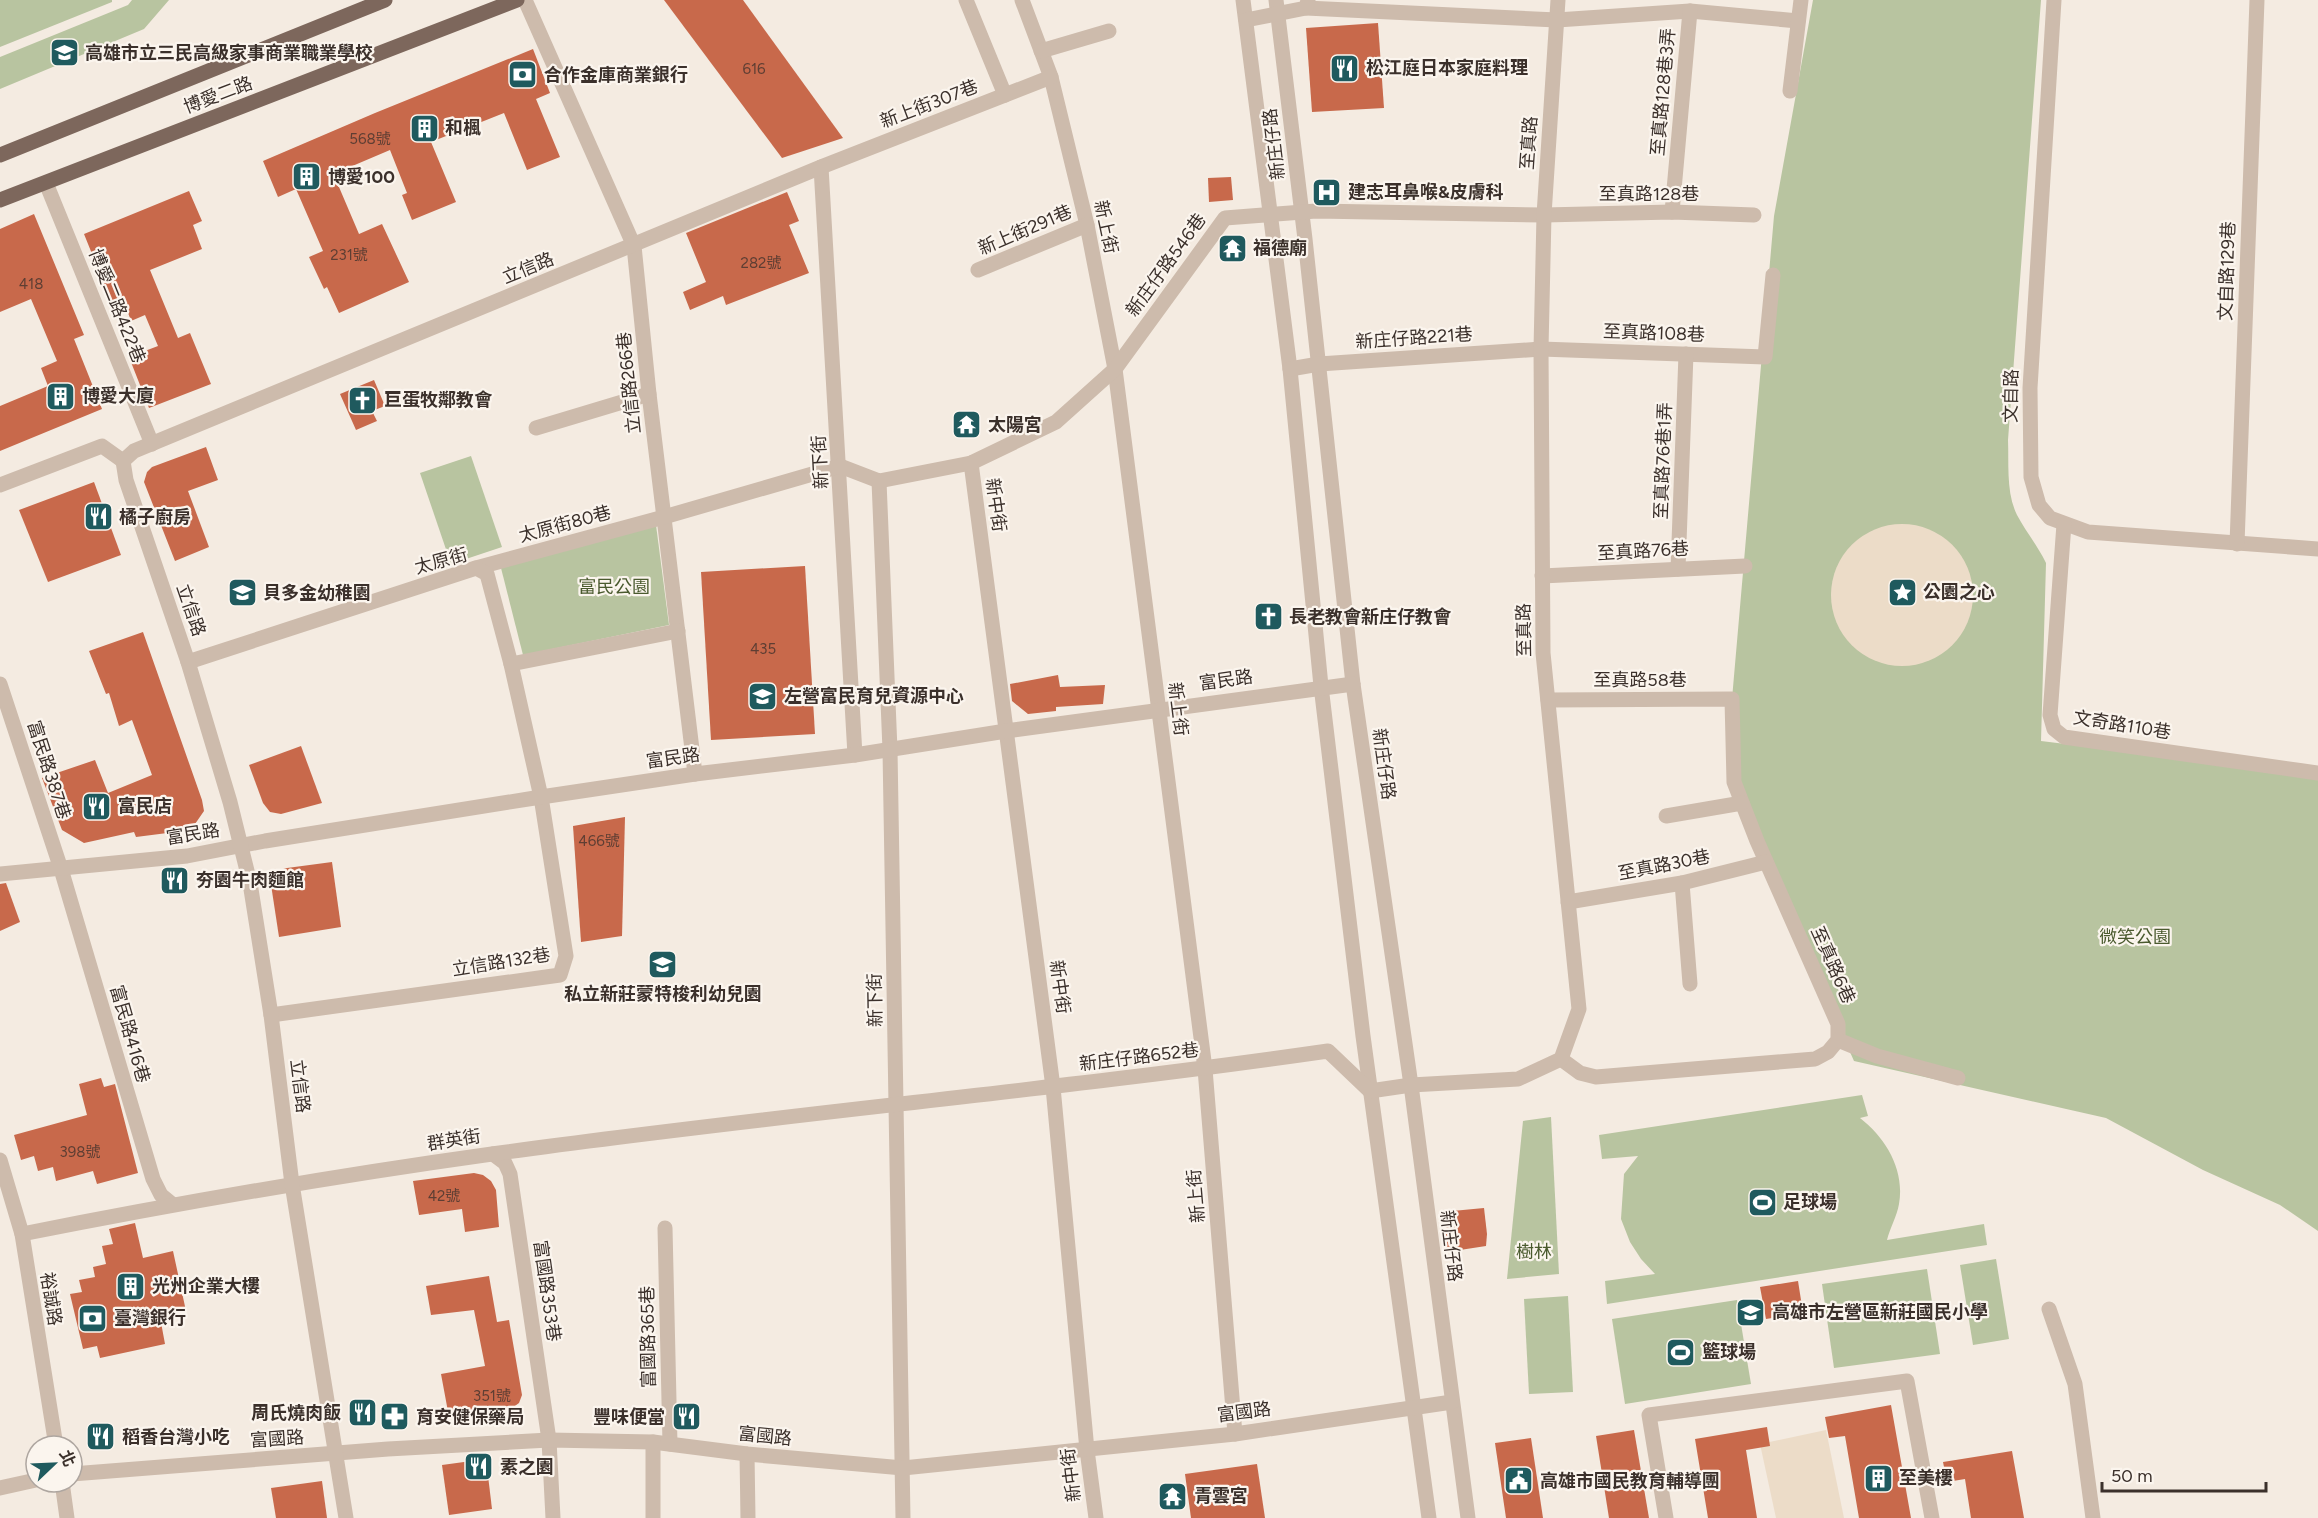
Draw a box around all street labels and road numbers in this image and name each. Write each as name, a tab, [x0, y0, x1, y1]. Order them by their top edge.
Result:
street label: 至真路128巷3弄	[1646, 27, 1680, 157]
street label: 博愛二路	[180, 72, 256, 118]
street label: 新上街307巷	[877, 75, 981, 133]
street label: 新庄仔路	[1259, 107, 1289, 181]
street label: 至真路	[1516, 115, 1542, 171]
street label: 至真路128巷	[1599, 183, 1699, 205]
street label: 新上街	[1090, 198, 1122, 256]
street label: 新上街291巷	[975, 200, 1075, 260]
street label: 新庄仔路546巷	[1121, 209, 1211, 321]
street label: 文自路129巷	[2214, 221, 2240, 321]
street label: 博愛二路422巷	[84, 246, 150, 366]
street label: 立信路	[499, 248, 557, 288]
street label: 至真路108巷	[1603, 320, 1705, 346]
street label: 新庄仔路221巷	[1355, 323, 1473, 353]
street label: 立信路266巷	[613, 331, 645, 435]
street label: 文自路	[2000, 369, 2022, 423]
street label: 至真路76巷1弄	[1650, 402, 1676, 520]
street label: 新下街	[808, 434, 832, 490]
street label: 新中街	[981, 477, 1011, 533]
street label: 太原街80巷	[516, 501, 614, 547]
street label: 至真路76巷	[1597, 538, 1689, 564]
street label: 太原街	[412, 543, 470, 579]
street label: 立信路	[172, 581, 210, 639]
street label: 至真路	[1513, 603, 1535, 657]
street label: 富民路	[1198, 665, 1254, 695]
street label: 至真路58巷	[1593, 669, 1687, 691]
street label: 新上街	[1164, 681, 1192, 737]
street label: 文奇路110巷	[2072, 706, 2172, 744]
street label: 富民路387巷	[23, 718, 75, 822]
street label: 新庄仔路	[1368, 727, 1400, 801]
street label: 富民路	[645, 743, 701, 773]
street label: 富民路	[165, 819, 221, 849]
street label: 至真路30巷	[1616, 845, 1712, 885]
street label: 至真路6巷	[1806, 923, 1860, 1007]
street label: 立信路132巷	[450, 943, 552, 981]
street label: 新中街	[1045, 959, 1075, 1015]
street label: 新下街	[864, 973, 886, 1027]
street label: 富民路416巷	[106, 983, 154, 1085]
street label: 新庄仔路652巷	[1078, 1039, 1200, 1075]
street label: 立信路	[286, 1058, 314, 1114]
street label: 群英街	[426, 1125, 482, 1155]
street label: 新上街	[1183, 1168, 1209, 1224]
street label: 新庄仔路	[1436, 1209, 1466, 1283]
street label: 富國路353巷	[529, 1239, 565, 1343]
street label: 裕誠路	[36, 1271, 66, 1327]
street label: 富國路365巷	[636, 1286, 660, 1388]
street label: 富國路	[1216, 1398, 1272, 1426]
street label: 富國路	[737, 1422, 793, 1450]
street label: 富國路	[249, 1426, 305, 1452]
street label: 新中街	[1057, 1447, 1085, 1503]

